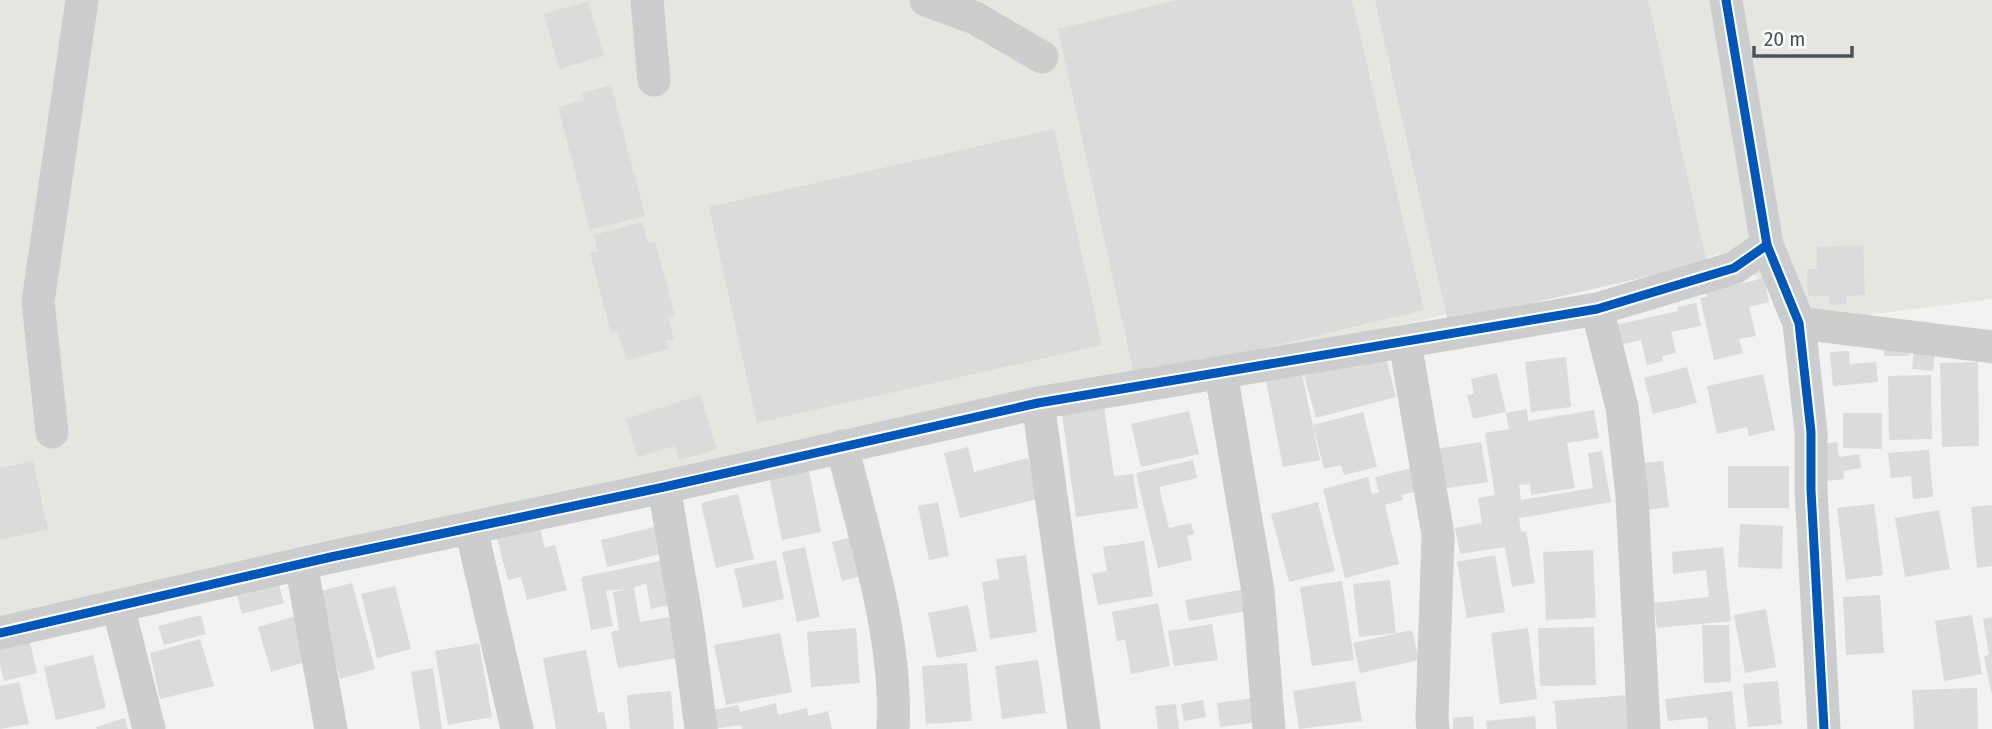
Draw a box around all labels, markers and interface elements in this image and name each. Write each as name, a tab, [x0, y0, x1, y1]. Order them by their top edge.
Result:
scale bar	[1754, 14, 1852, 58]
text: 20 m	[1764, 26, 1805, 52]

